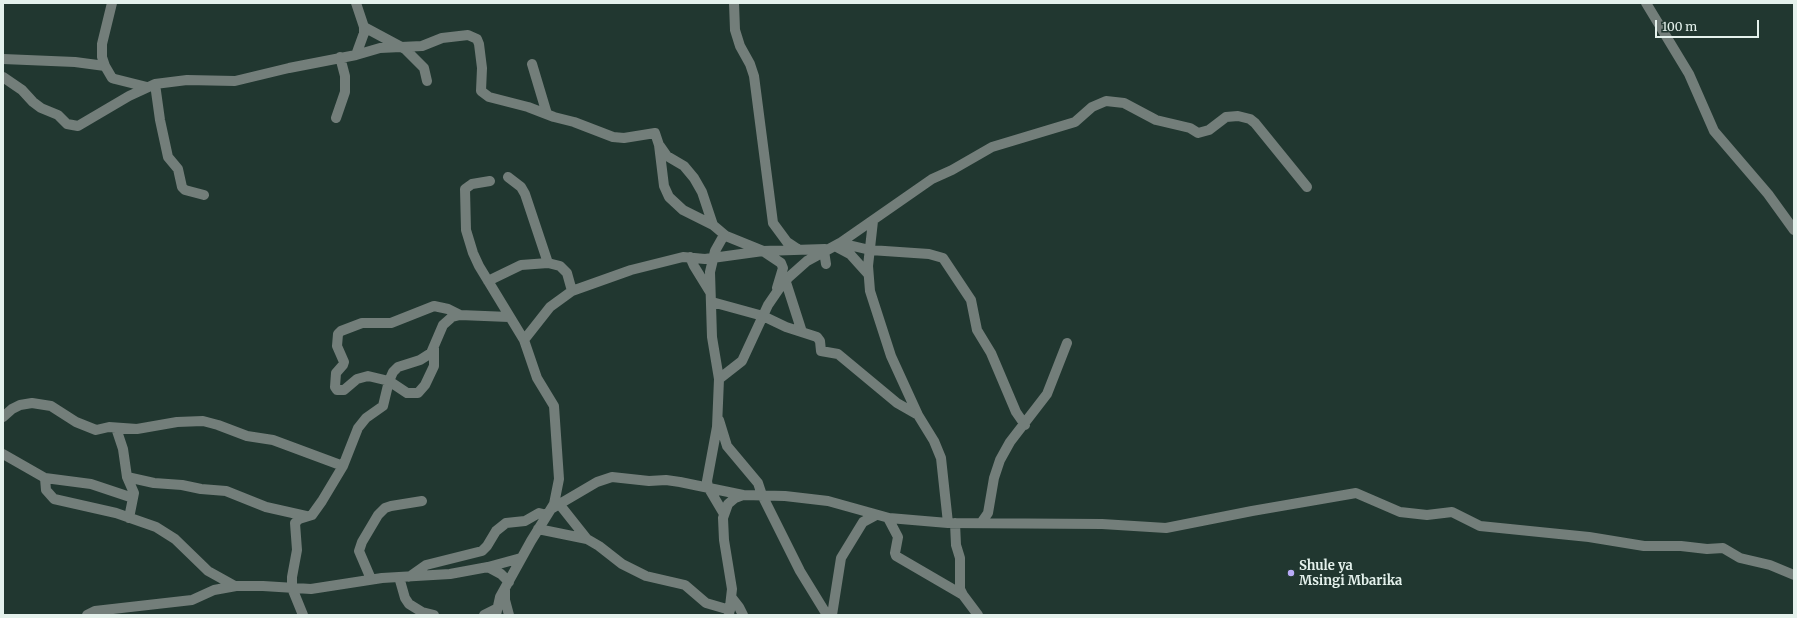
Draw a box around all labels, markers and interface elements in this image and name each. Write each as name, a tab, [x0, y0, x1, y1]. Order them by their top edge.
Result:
scale bar	[1657, 12, 1761, 38]
text: 100 m	[1662, 19, 1697, 34]
place label: Shule ya Msingi Mbarika	[1299, 558, 1402, 589]
marker: Shule ya Msingi Mbarika	[1286, 568, 1296, 578]

